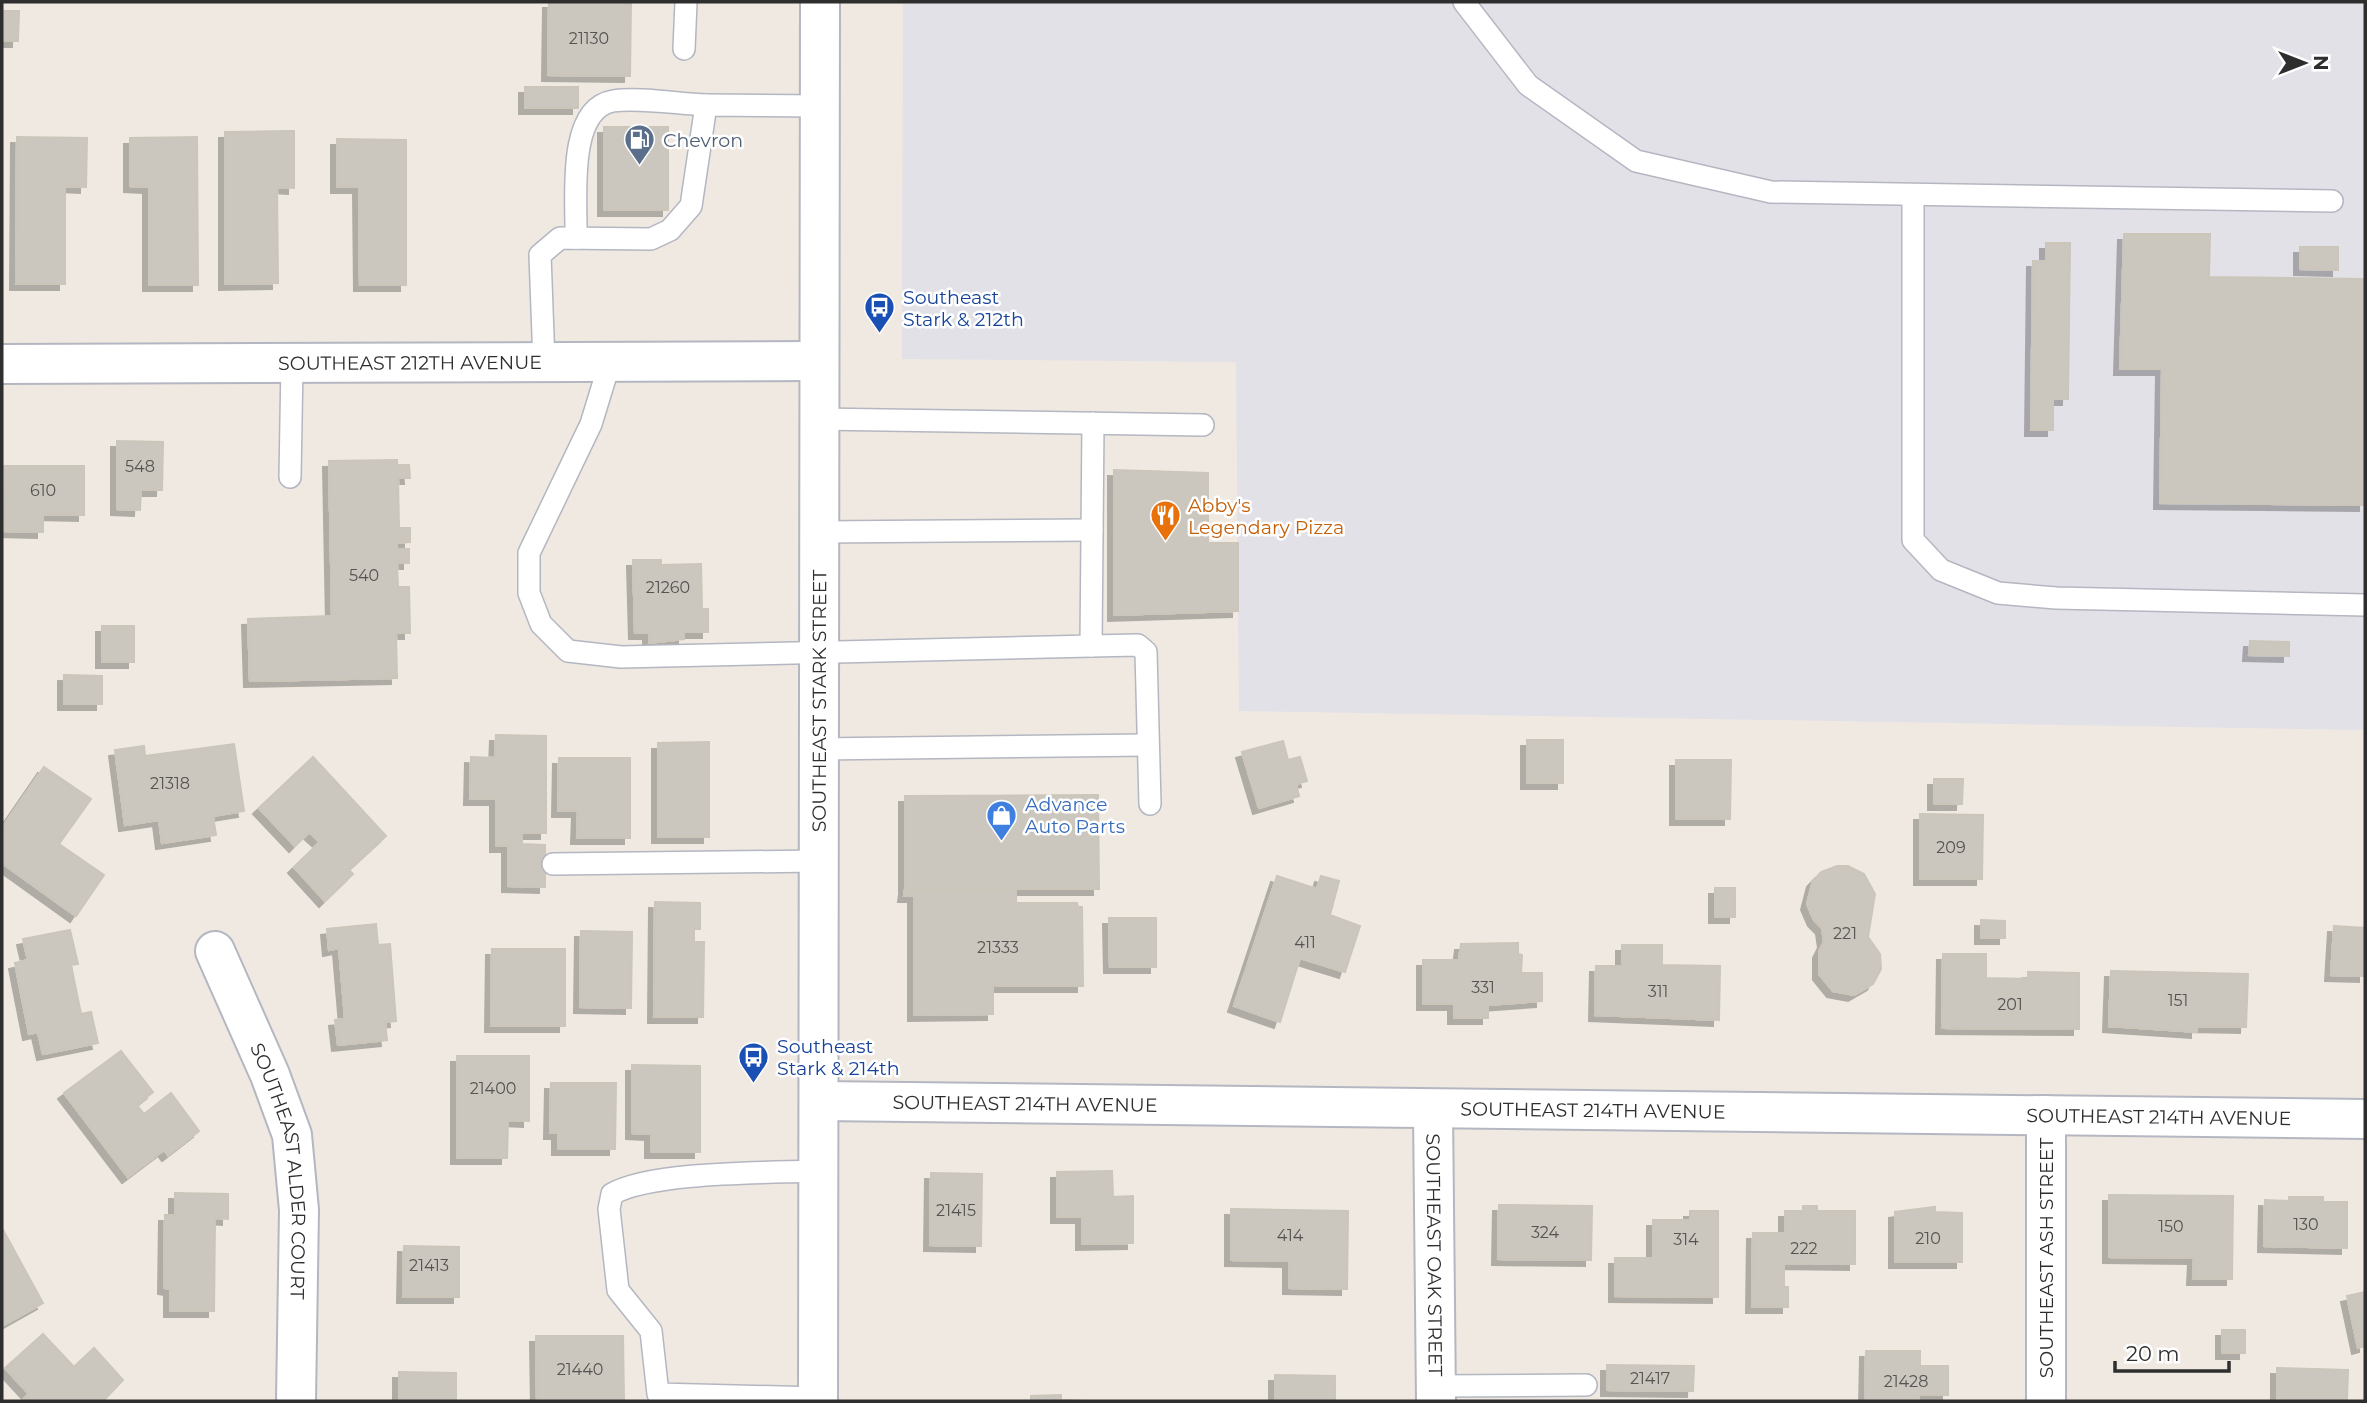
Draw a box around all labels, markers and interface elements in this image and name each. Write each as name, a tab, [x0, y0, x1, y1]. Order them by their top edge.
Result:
north arrow	[2269, 28, 2339, 98]
house number: 21130	[569, 29, 609, 48]
text: N	[2309, 55, 2332, 71]
fuel station icon: Chevron	[623, 123, 657, 167]
place label: Chevron	[663, 129, 743, 152]
place label: Southeast Stark & 212th	[903, 286, 1024, 331]
bus stop icon: Southeast Stark & 212th	[863, 291, 897, 335]
street label: SOUTHEAST 212TH AVENUE	[278, 351, 542, 374]
house number: 548	[125, 457, 155, 476]
house number: 610	[30, 481, 56, 500]
place label: Abby's Legendary Pizza	[1188, 494, 1344, 539]
restaurant icon: Abby's Legendary Pizza	[1148, 499, 1182, 543]
house number: 540	[349, 566, 379, 585]
street label: SOUTHEAST STARK STREET	[807, 570, 831, 832]
house number: 21260	[646, 578, 690, 597]
house number: 21318	[150, 774, 190, 793]
place label: Advance Auto Parts	[1025, 793, 1125, 838]
shop icon: Advance Auto Parts	[985, 798, 1019, 842]
house number: 209	[1936, 838, 1966, 857]
house number: 221	[1833, 924, 1857, 943]
house number: 411	[1294, 933, 1316, 952]
house number: 21333	[977, 938, 1019, 957]
house number: 331	[1471, 978, 1495, 997]
house number: 311	[1648, 982, 1668, 1001]
house number: 151	[2168, 991, 2188, 1010]
house number: 201	[1997, 995, 2023, 1014]
place label: Southeast Stark & 214th	[777, 1035, 900, 1080]
street label: SOUTHEAST ALDER COURT	[246, 1039, 311, 1300]
bus stop icon: Southeast Stark & 214th	[737, 1040, 771, 1084]
house number: 21400	[470, 1079, 516, 1098]
street label: SOUTHEAST 214TH AVENUE	[892, 1090, 1158, 1116]
street label: SOUTHEAST 214TH AVENUE	[1460, 1097, 1726, 1123]
street label: SOUTHEAST 214TH AVENUE	[2026, 1104, 2292, 1130]
street label: SOUTHEAST OAK STREET	[1422, 1133, 1447, 1377]
street label: SOUTHEAST ASH STREET	[2035, 1138, 2058, 1378]
house number: 21415	[936, 1201, 976, 1220]
house number: 130	[2293, 1215, 2319, 1234]
house number: 150	[2158, 1217, 2184, 1236]
house number: 324	[1531, 1223, 1560, 1242]
house number: 414	[1277, 1226, 1304, 1245]
house number: 210	[1915, 1229, 1941, 1248]
house number: 314	[1673, 1230, 1699, 1249]
house number: 222	[1790, 1239, 1818, 1258]
house number: 21413	[409, 1256, 449, 1275]
scale bar	[2115, 1330, 2229, 1374]
text: 20 m	[2126, 1341, 2180, 1366]
house number: 21440	[557, 1360, 603, 1379]
house number: 21417	[1630, 1369, 1670, 1388]
house number: 21428	[1884, 1372, 1928, 1391]

